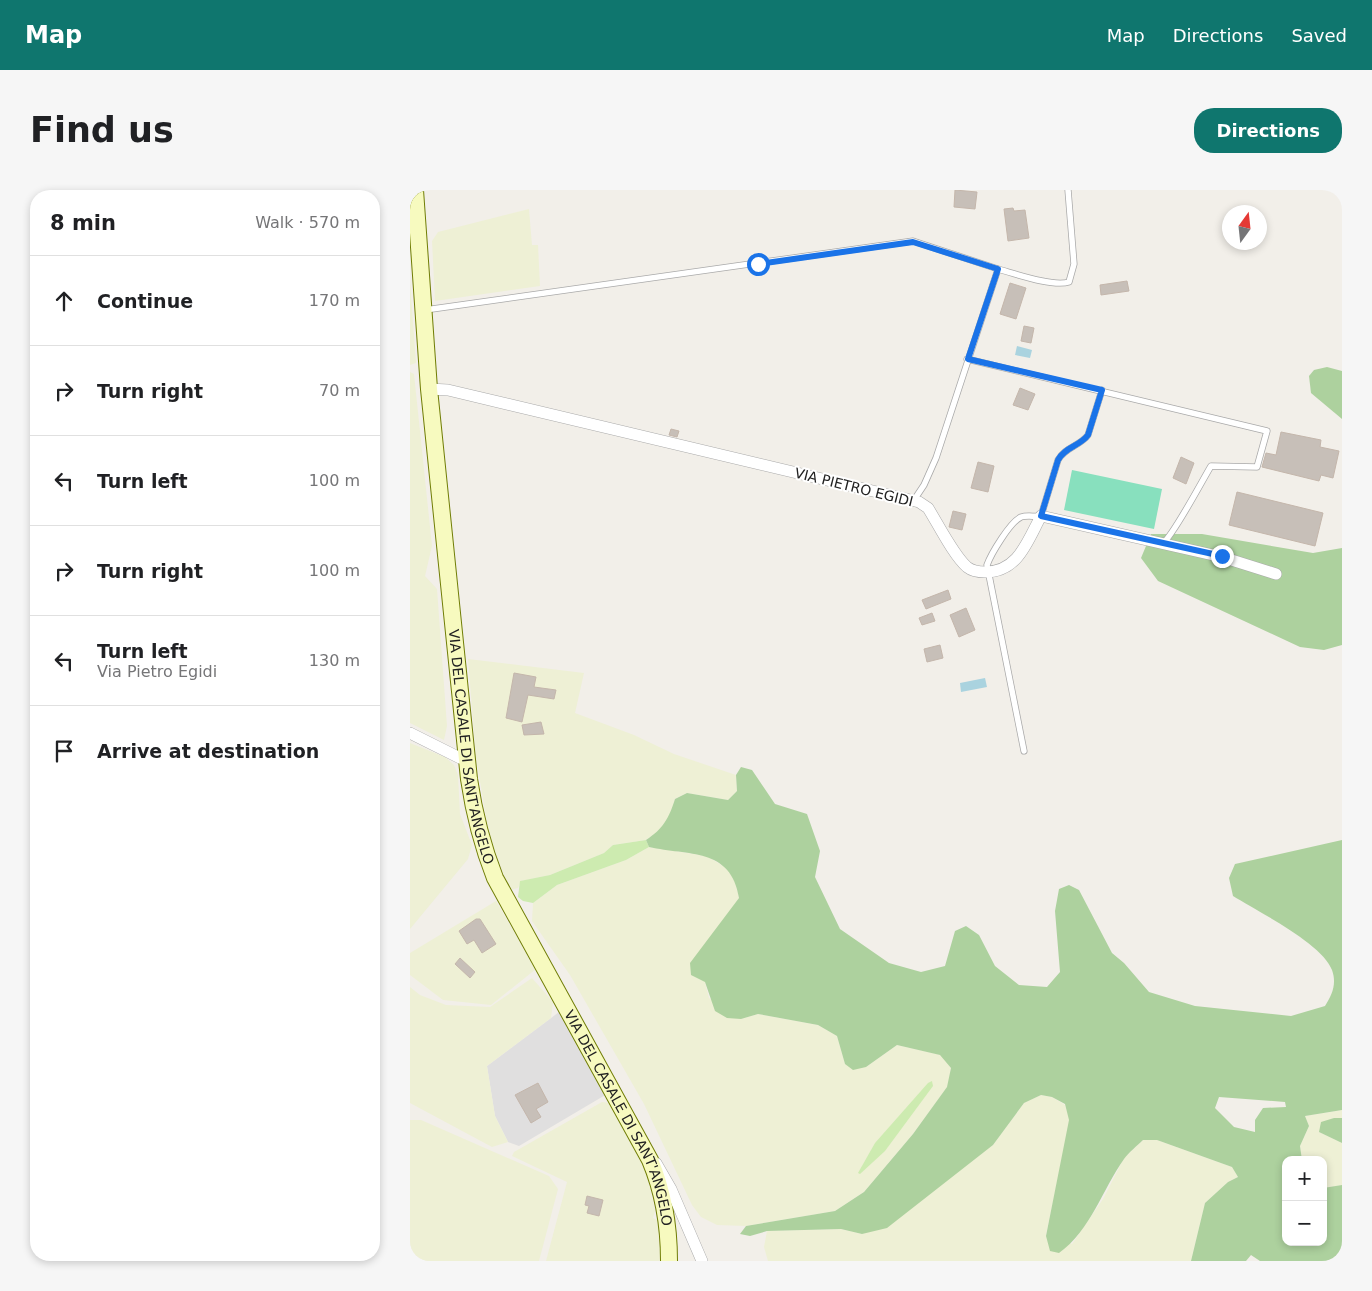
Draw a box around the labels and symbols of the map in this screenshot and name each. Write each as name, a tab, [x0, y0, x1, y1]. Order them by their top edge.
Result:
north arrow	[1222, 205, 1267, 250]
route start	[747, 253, 770, 276]
street label: VIA PIETRO EGIDI	[793, 465, 915, 509]
route end	[1211, 545, 1234, 568]
street label: VIA DEL CASALE DI SANT'ANGELO	[446, 628, 497, 866]
street label: VIA DEL CASALE DI SANT'ANGELO	[561, 1007, 675, 1227]

